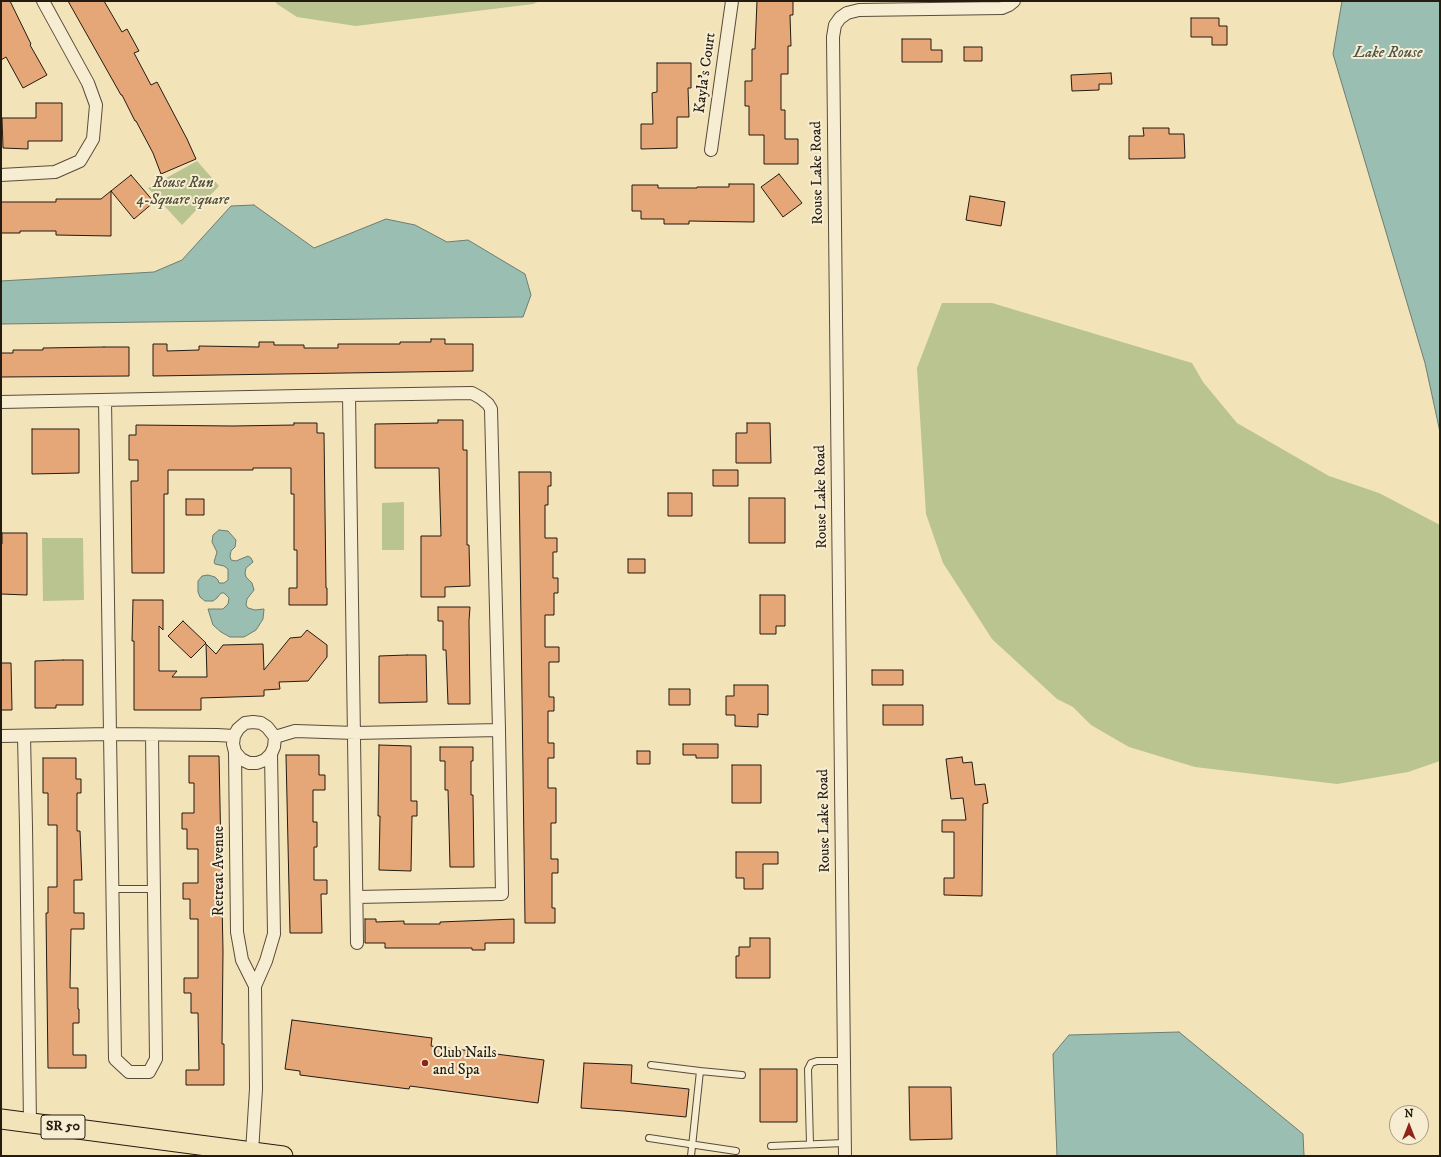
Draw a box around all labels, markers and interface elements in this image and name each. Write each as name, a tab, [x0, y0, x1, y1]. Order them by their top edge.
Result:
street label: Kayla's Court	[691, 32, 721, 114]
water label: Lake Rouse	[1354, 44, 1422, 64]
street label: Rouse Lake Road	[808, 121, 828, 225]
park label: Rouse Run 4-Square square	[137, 175, 229, 210]
street label: Rouse Lake Road	[812, 445, 832, 549]
street label: Rouse Lake Road	[815, 769, 835, 873]
street label: Retreat Avenue	[211, 826, 229, 916]
place label: Club Nails and Spa	[433, 1045, 497, 1080]
marker: Club Nails and Spa	[420, 1058, 430, 1068]
north arrow	[1389, 1105, 1429, 1145]
text: N	[1404, 1107, 1414, 1121]
road number: SR 50	[41, 1115, 85, 1139]

